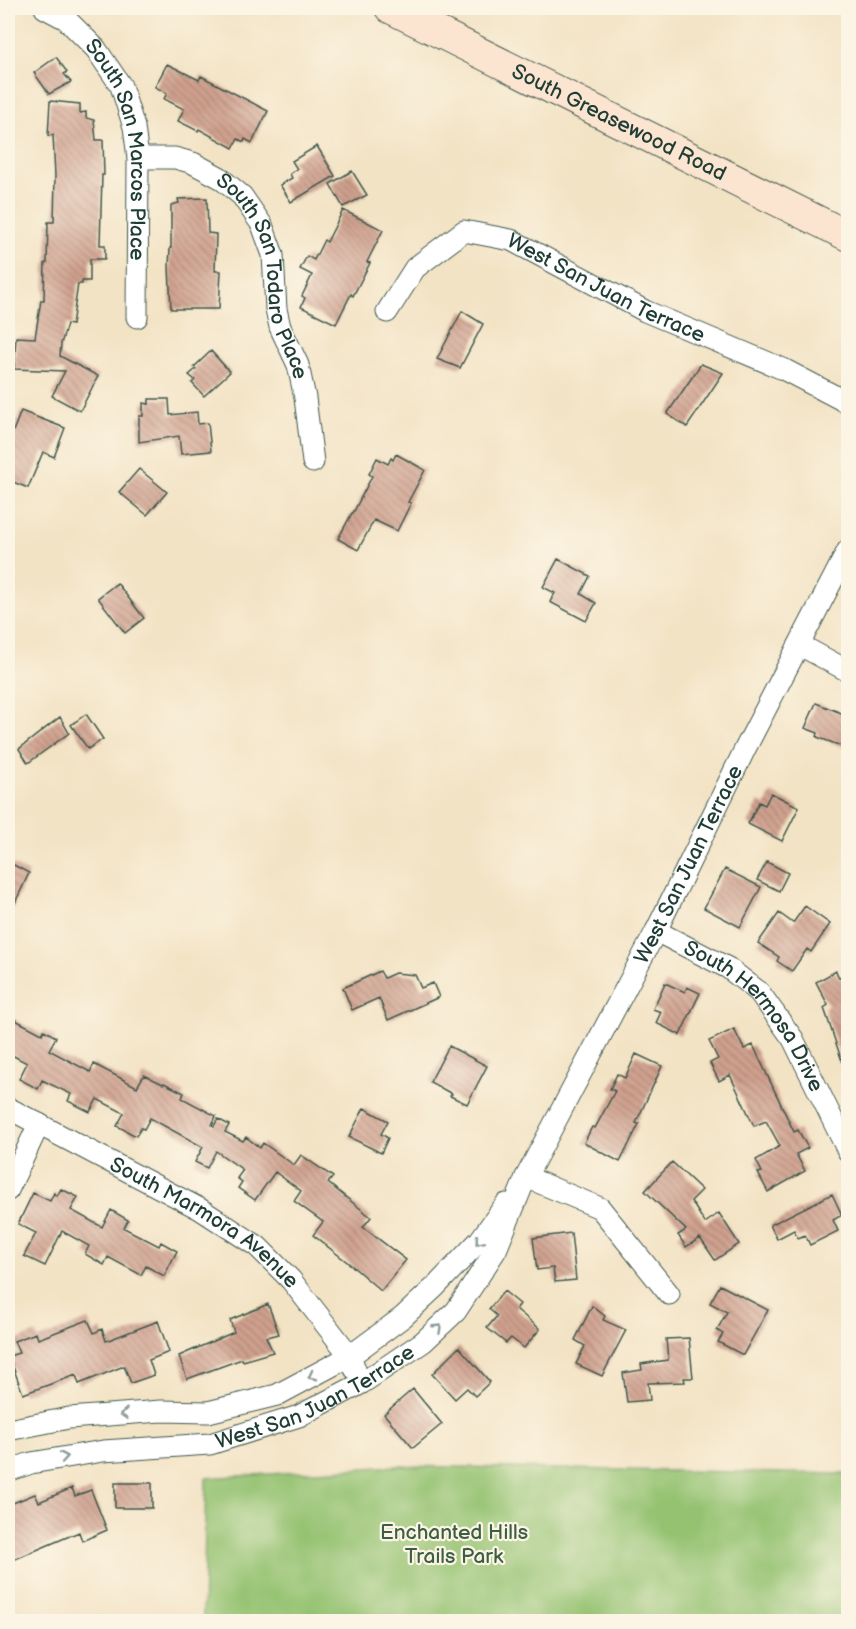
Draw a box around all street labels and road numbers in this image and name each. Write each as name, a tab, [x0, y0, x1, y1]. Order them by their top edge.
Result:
street label: South San Marcos Place	[80, 34, 150, 261]
street label: South Greasewood Road	[508, 59, 730, 186]
street label: South San Todaro Place	[211, 168, 313, 381]
street label: West San Juan Terrace	[503, 228, 709, 348]
street label: West San Juan Terrace	[629, 761, 748, 968]
street label: South Hermosa Drive	[679, 935, 829, 1096]
street label: South Marmora Avenue	[105, 1152, 304, 1293]
street label: West San Juan Terrace	[212, 1340, 419, 1454]

